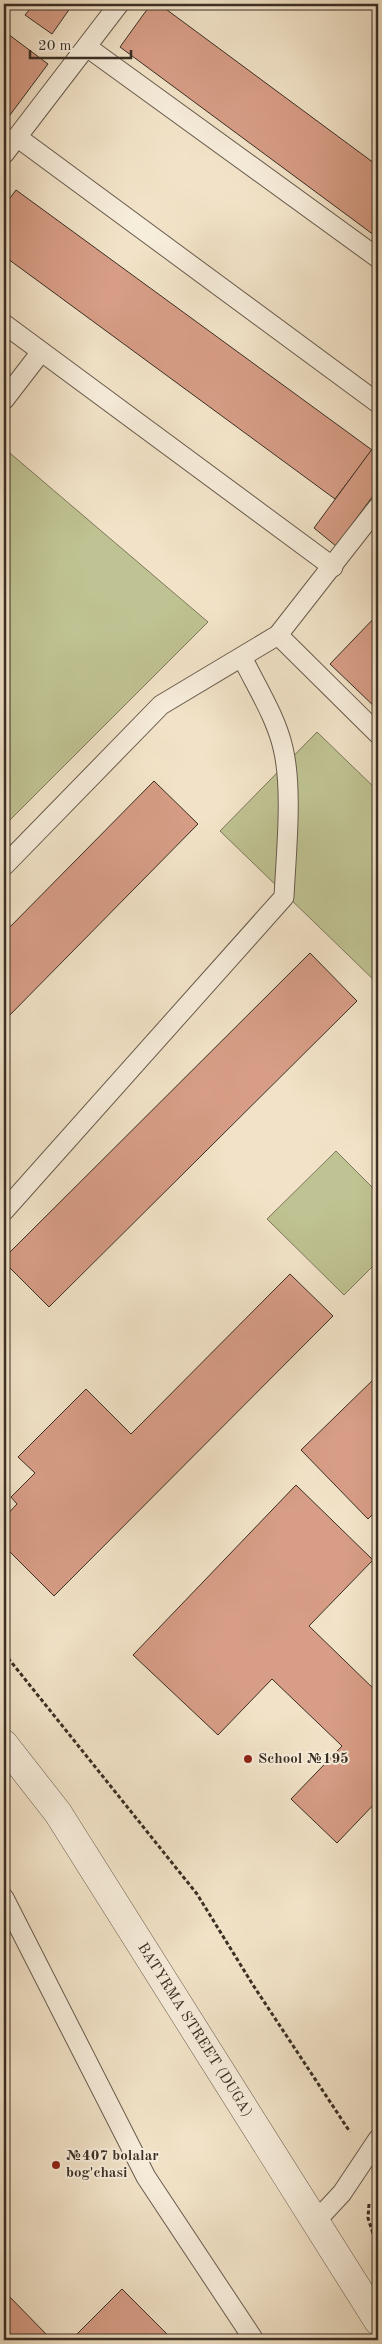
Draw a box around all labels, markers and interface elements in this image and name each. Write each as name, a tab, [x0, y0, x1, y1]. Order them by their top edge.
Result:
scale bar	[30, 28, 131, 60]
text: 20 m	[38, 39, 72, 54]
place label: School №195	[258, 1752, 349, 1767]
marker: School №195	[242, 1753, 254, 1765]
street label: BATYRMA STREET (DUGA)	[134, 1940, 255, 2119]
place label: №407 bolalar bog'chasi	[66, 2149, 159, 2181]
marker: №407 bolalar bog'chasi	[50, 2159, 62, 2171]

